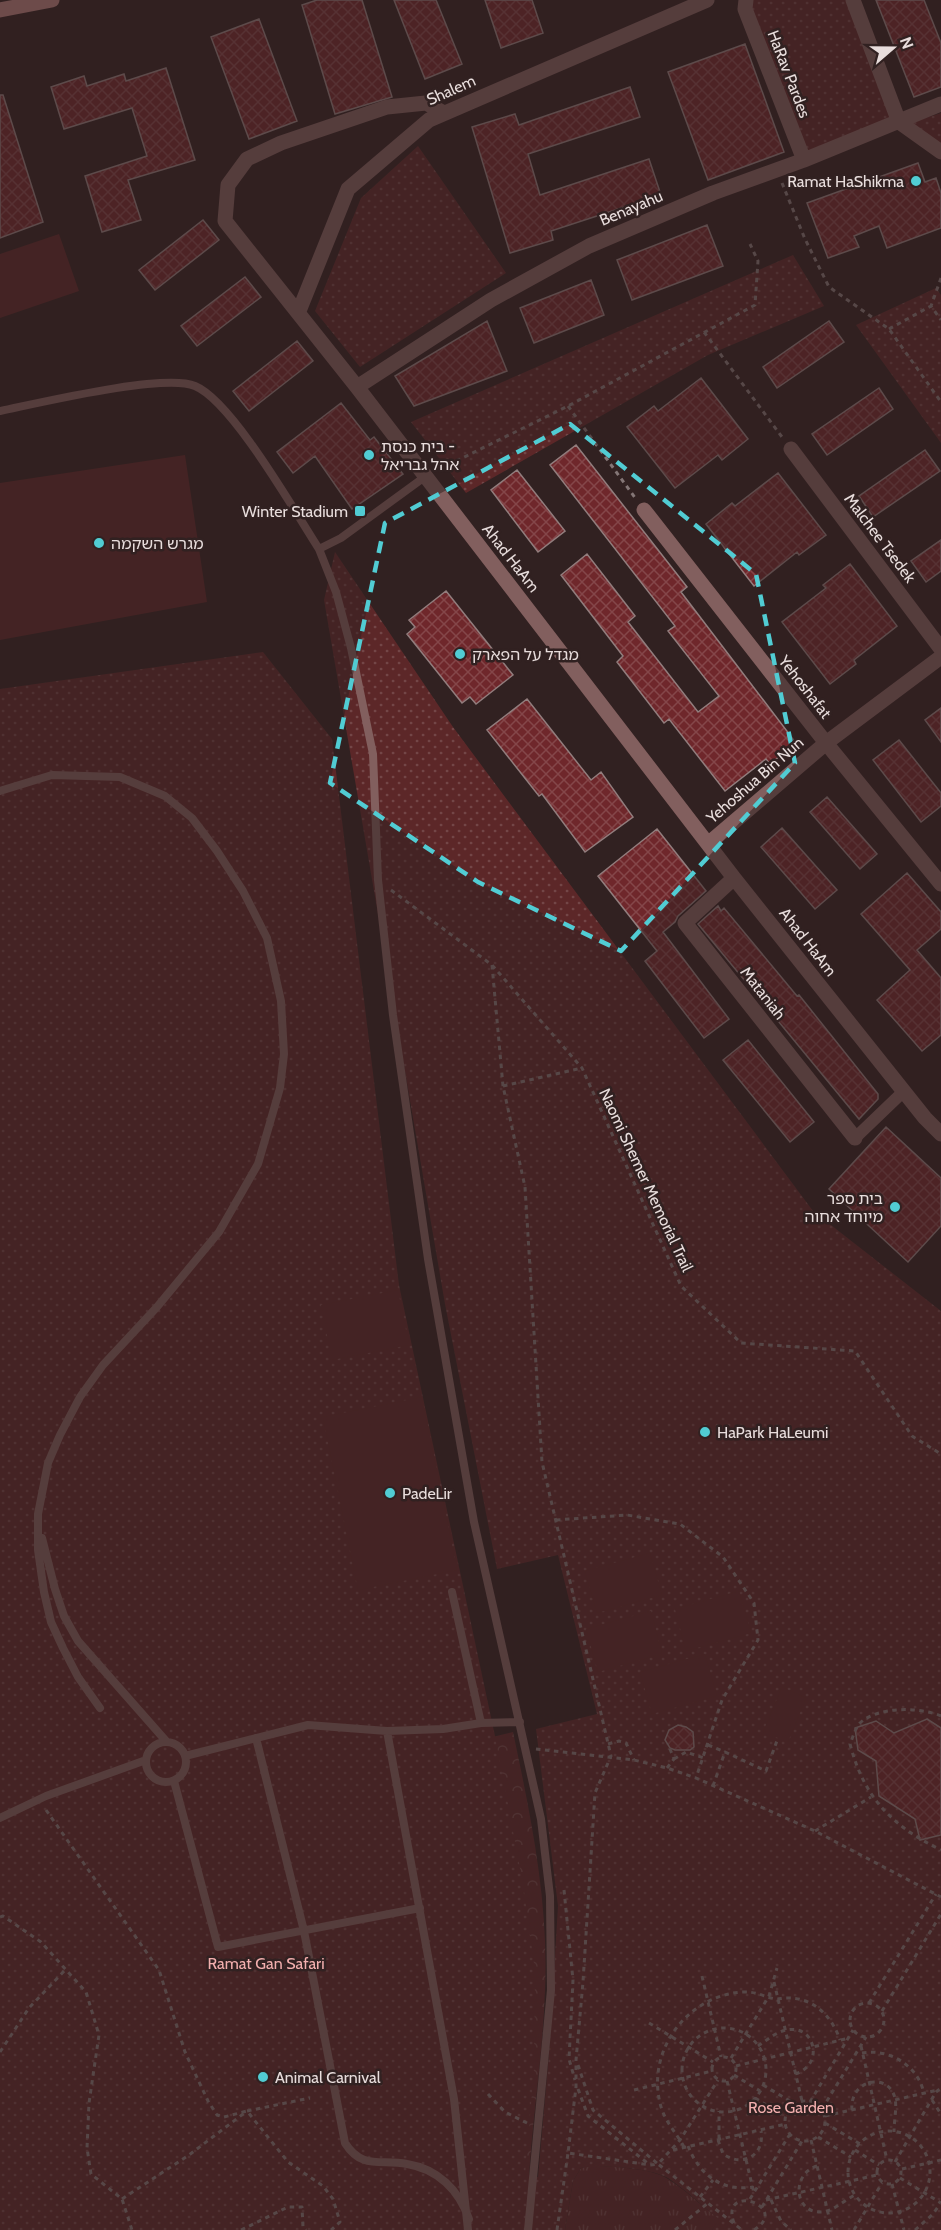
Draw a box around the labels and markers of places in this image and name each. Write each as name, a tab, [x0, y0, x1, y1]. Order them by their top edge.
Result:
place label: Ramat HaShikma	[787, 172, 904, 191]
marker: Ramat HaShikma	[909, 174, 923, 188]
place label: בית כנסת - אהל גבריאל	[381, 437, 459, 474]
marker: בית כנסת - אהל גבריאל	[362, 448, 376, 462]
place label: Winter Stadium	[242, 502, 348, 521]
marker: Winter Stadium	[353, 504, 367, 518]
place label: מגרש השקמה	[111, 534, 204, 553]
marker: מגרש השקמה	[92, 536, 106, 550]
place label: מגדל על הפארק	[472, 645, 579, 664]
marker: מגדל על הפארק	[453, 647, 467, 661]
place label: בית ספר מיוחד אחוה	[804, 1189, 883, 1226]
marker: בית ספר מיוחד אחוה	[888, 1200, 902, 1214]
place label: HaPark HaLeumi	[717, 1423, 828, 1442]
marker: HaPark HaLeumi	[698, 1425, 712, 1439]
place label: PadeLir	[402, 1484, 453, 1503]
marker: PadeLir	[383, 1486, 397, 1500]
place label: Animal Carnival	[275, 2068, 381, 2087]
marker: Animal Carnival	[256, 2070, 270, 2084]

